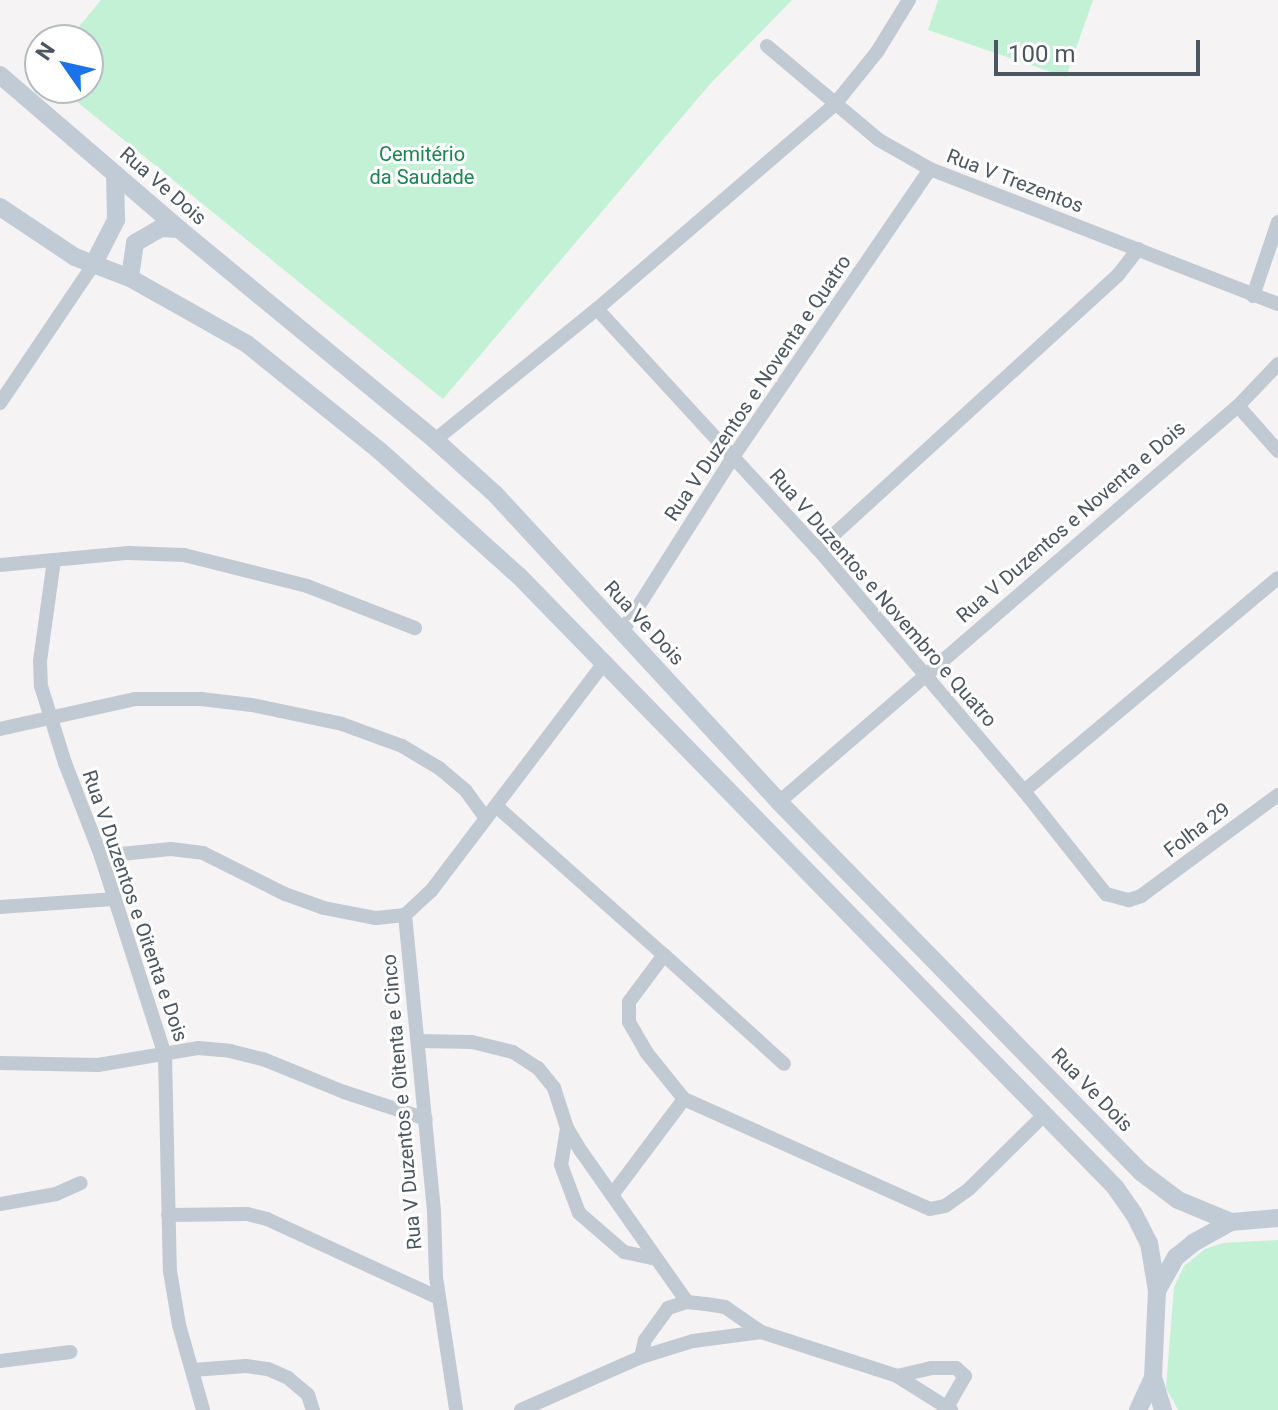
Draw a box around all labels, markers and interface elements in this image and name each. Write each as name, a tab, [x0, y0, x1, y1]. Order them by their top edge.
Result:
north arrow	[24, 24, 104, 104]
scale bar	[998, 24, 1204, 74]
text: N	[31, 38, 60, 65]
text: 100 m	[1008, 40, 1075, 68]
street label: Rua Ve Dois	[115, 142, 211, 230]
park label: Cemitério da Saudade	[370, 143, 474, 190]
street label: Rua V Trezentos	[943, 144, 1087, 218]
street label: Rua V Duzentos e Noventa e Quatro	[660, 250, 856, 526]
street label: Rua V Duzentos e Noventa e Dois	[952, 416, 1190, 628]
street label: Rua V Duzentos e Novembro e Quatro	[764, 464, 1002, 732]
street label: Rua Ve Dois	[599, 576, 689, 670]
street label: Rua V Duzentos e Oitenta e Dois	[77, 767, 193, 1045]
street label: Folha 29	[1159, 797, 1235, 863]
street label: Rua V Duzentos e Oitenta e Cinco	[377, 953, 427, 1251]
street label: Rua Ve Dois	[1046, 1043, 1138, 1137]

